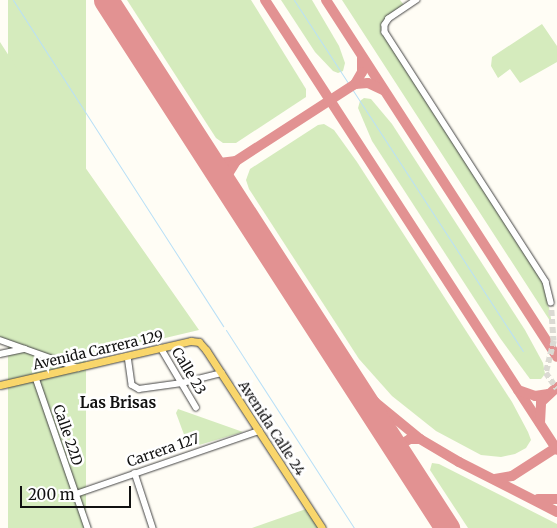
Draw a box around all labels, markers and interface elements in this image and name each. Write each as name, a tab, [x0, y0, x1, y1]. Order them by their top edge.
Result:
street label: Avenida Carrera 129	[31, 327, 165, 373]
street label: Calle 23	[168, 344, 210, 398]
street label: Avenida Calle 24	[235, 377, 309, 479]
district label: Las Brisas	[80, 394, 156, 412]
street label: Calle 22D	[50, 403, 86, 467]
street label: Carrera 127	[125, 430, 201, 470]
scale bar	[22, 476, 134, 508]
text: 200 m	[28, 485, 75, 504]

